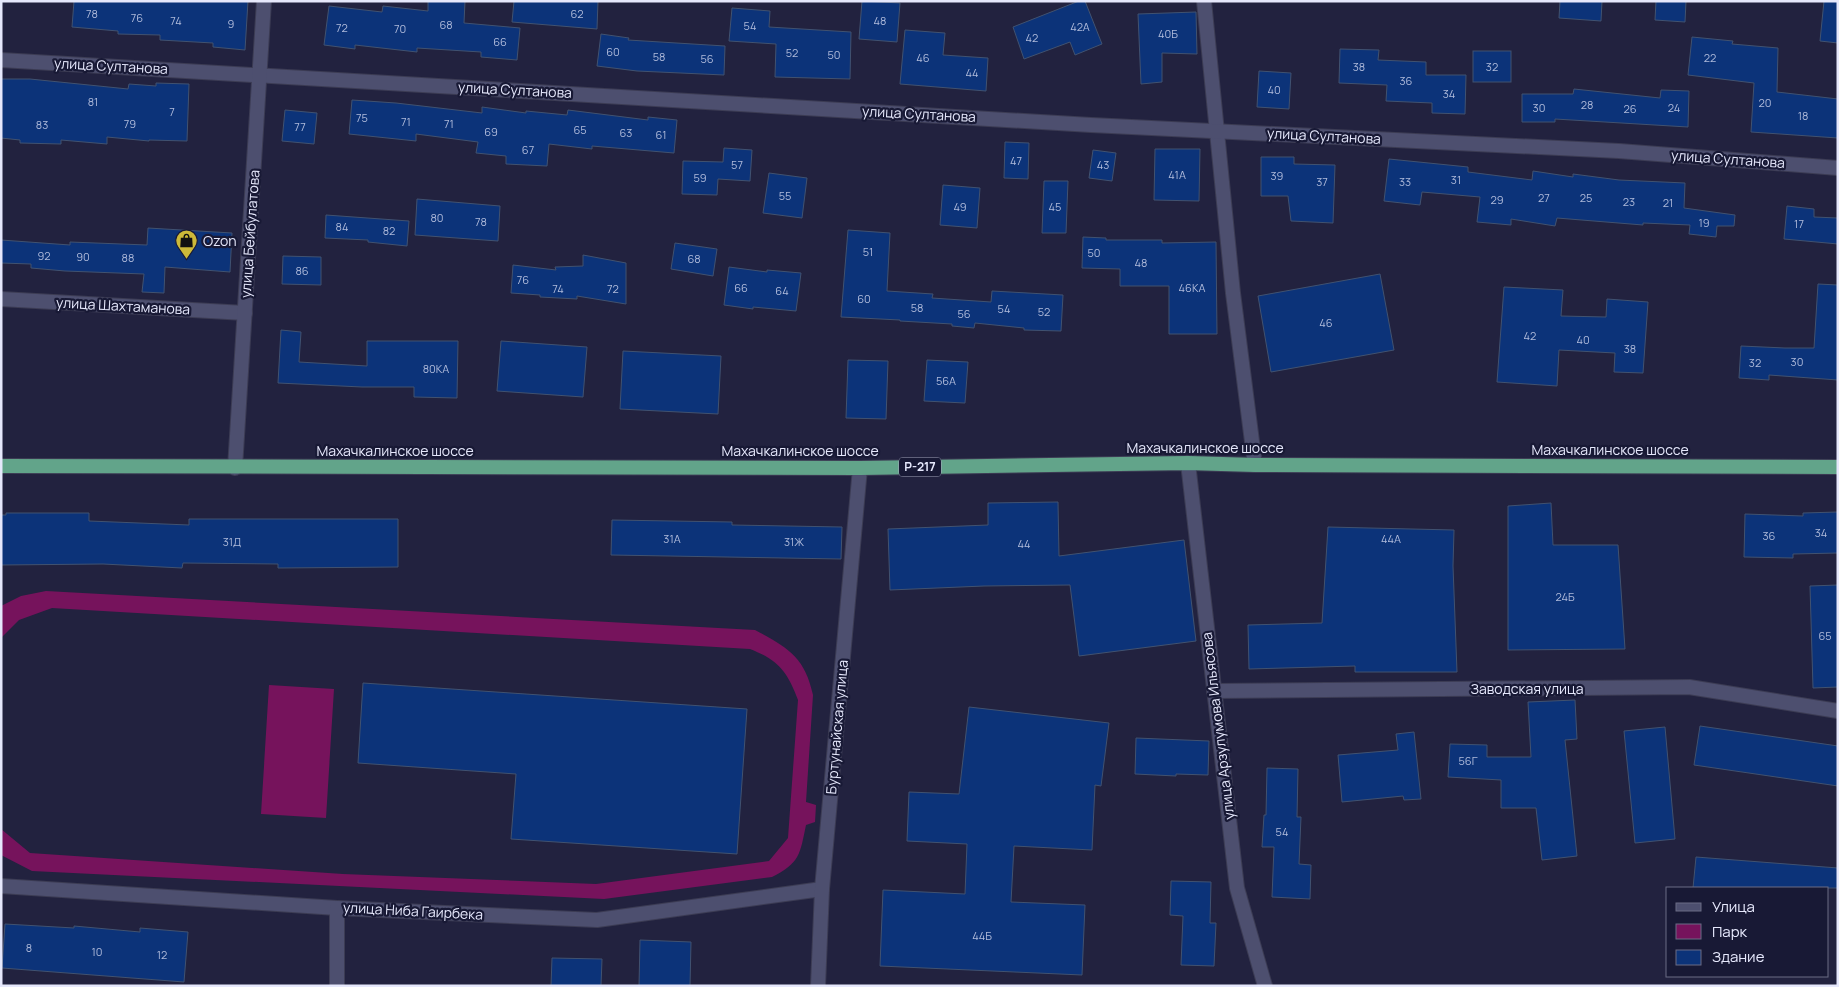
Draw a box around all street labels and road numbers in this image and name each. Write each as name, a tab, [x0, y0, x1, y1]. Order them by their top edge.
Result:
street label: улица Султанова	[54, 53, 168, 78]
street label: улица Султанова	[458, 77, 572, 102]
street label: улица Султанова	[862, 101, 976, 126]
street label: улица Султанова	[1267, 123, 1381, 148]
street label: улица Султанова	[1671, 145, 1786, 172]
street label: улица Бейбулатова	[236, 169, 263, 299]
street label: улица Шахтаманова	[56, 293, 190, 318]
street label: Махачкалинское шоссе	[1126, 438, 1284, 457]
street label: Махачкалинское шоссе	[1531, 440, 1689, 459]
street label: Махачкалинское шоссе	[316, 441, 474, 460]
street label: Махачкалинское шоссе	[721, 441, 879, 460]
road number: Р-217	[899, 458, 941, 477]
street label: улица Арзулумова Ильясова	[1197, 631, 1238, 821]
street label: Буртунайская улица	[821, 659, 852, 795]
street label: Заводская улица	[1471, 679, 1583, 698]
street label: улица Ниба Гаирбека	[343, 897, 484, 924]

